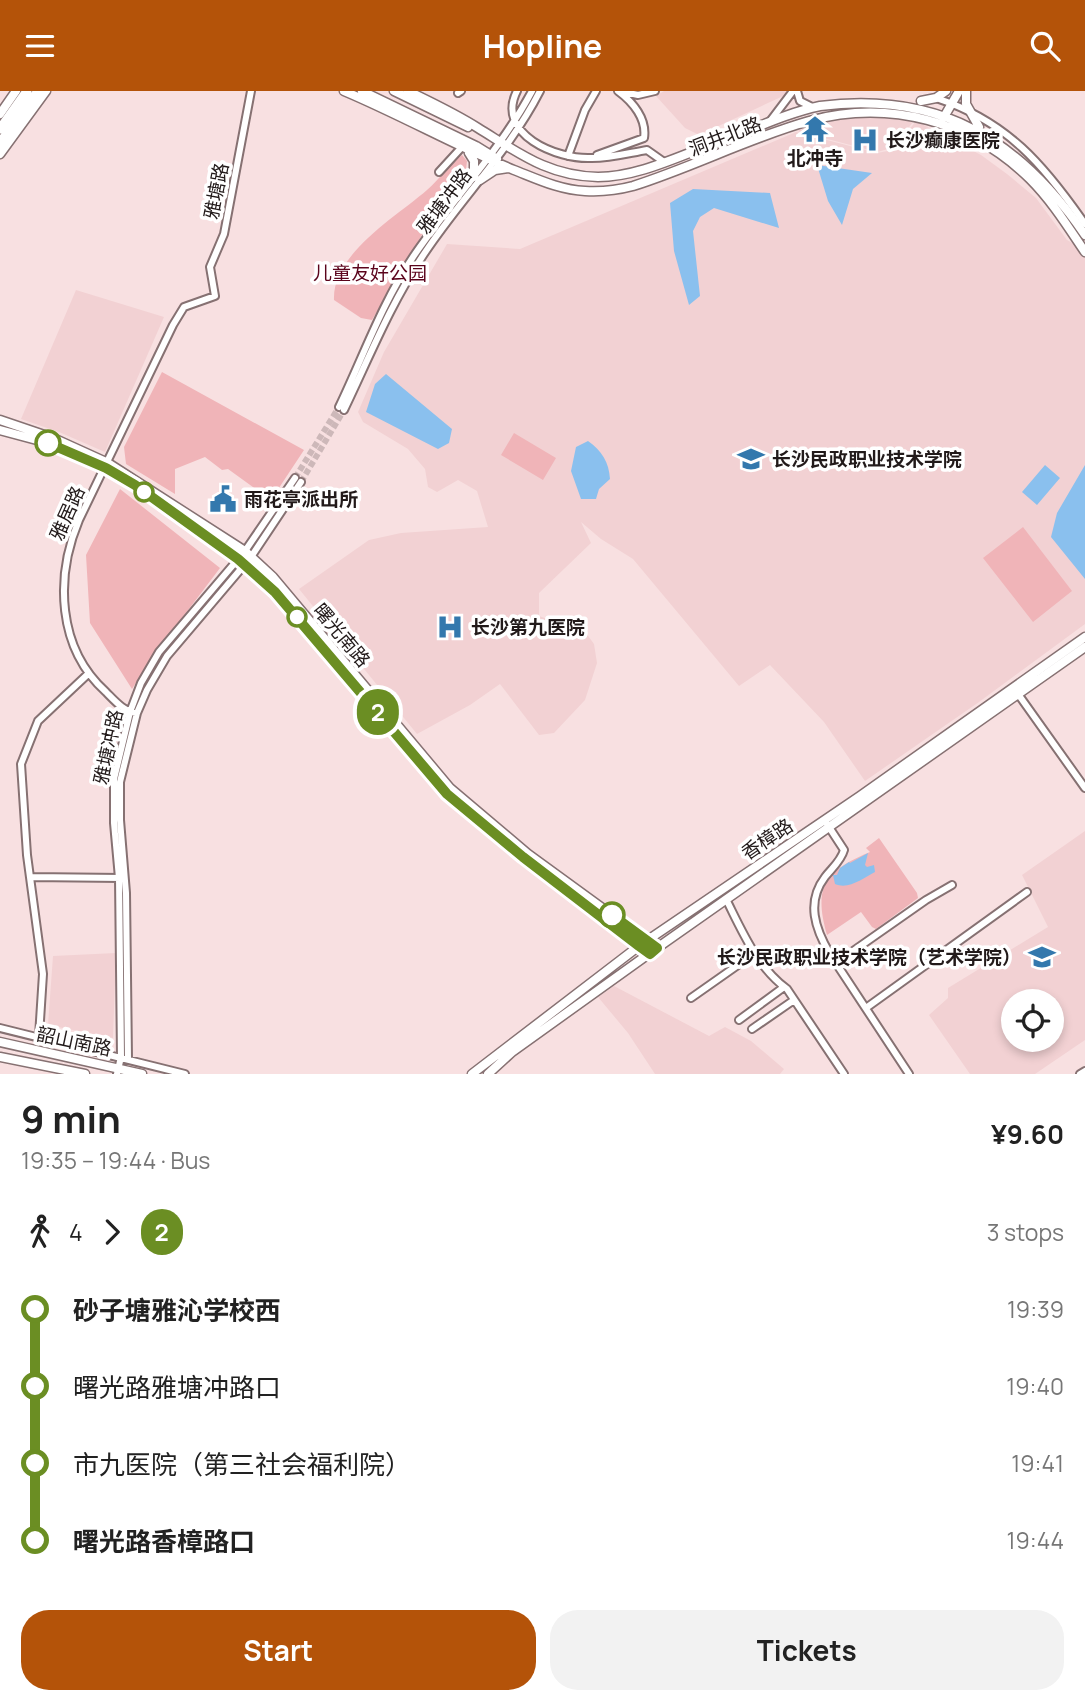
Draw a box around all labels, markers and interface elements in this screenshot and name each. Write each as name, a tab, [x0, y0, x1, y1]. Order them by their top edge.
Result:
text: Hopline	[483, 24, 602, 68]
icon: menu	[21, 27, 59, 65]
icon: search	[1026, 27, 1064, 65]
street label: 洞井北路	[685, 110, 765, 162]
temple icon: 北冲寺	[800, 114, 830, 144]
hospital icon: 长沙癫康医院	[850, 125, 880, 155]
place label: 长沙癫康医院	[886, 127, 1000, 153]
place label: 北冲寺	[786, 145, 844, 171]
street label: 雅塘路	[198, 161, 234, 221]
street label: 雅塘冲路	[411, 163, 477, 239]
park label: 儿童友好公园	[313, 260, 427, 286]
unlabelled marker	[35, 430, 61, 456]
school or university icon: 长沙民政职业技术学院	[736, 444, 766, 474]
place label: 长沙民政职业技术学院	[772, 446, 962, 472]
street label: 雅居路	[44, 482, 90, 544]
unlabelled marker	[134, 482, 154, 502]
public building icon: 雨花亭派出所	[208, 484, 238, 514]
place label: 雨花亭派出所	[244, 486, 358, 512]
street label: 曙光南路	[308, 598, 376, 672]
unlabelled marker	[287, 607, 307, 627]
hospital icon: 长沙第九医院	[435, 612, 465, 642]
place label: 长沙第九医院	[471, 614, 585, 640]
line badge: 2	[355, 689, 401, 735]
text: 2	[371, 695, 385, 728]
street label: 雅塘冲路	[87, 707, 129, 787]
street label: 香樟路	[736, 812, 798, 866]
unlabelled marker	[599, 902, 625, 928]
school or university icon: 长沙民政职业技术学院（艺术学院）	[1027, 942, 1057, 972]
place label: 长沙民政职业技术学院（艺术学院）	[717, 944, 1021, 970]
map controls	[1001, 989, 1064, 1052]
button: locate	[1001, 989, 1064, 1052]
street label: 韶山南路	[34, 1020, 114, 1062]
text: 9 min	[21, 1092, 121, 1144]
text: ¥9.60	[991, 1116, 1064, 1152]
text: 19:35 – 19:44 · Bus	[21, 1144, 210, 1176]
icon: walk	[21, 1213, 59, 1251]
icon: forward	[93, 1213, 131, 1251]
text: 2	[155, 1215, 169, 1248]
text: 4	[69, 1216, 83, 1248]
text: 3 stops	[987, 1216, 1064, 1248]
text: 砂子塘雅沁学校西	[73, 1292, 281, 1328]
text: 19:39	[1007, 1293, 1064, 1325]
text: 曙光路雅塘冲路口	[73, 1369, 281, 1405]
text: 19:40	[1006, 1370, 1064, 1402]
text: 市九医院（第三社会福利院）	[73, 1446, 411, 1482]
text: 19:41	[1011, 1447, 1064, 1479]
text: 曙光路香樟路口	[73, 1523, 255, 1559]
text: 19:44	[1007, 1524, 1064, 1556]
button: Start	[21, 1610, 536, 1690]
button: Tickets	[550, 1610, 1064, 1690]

